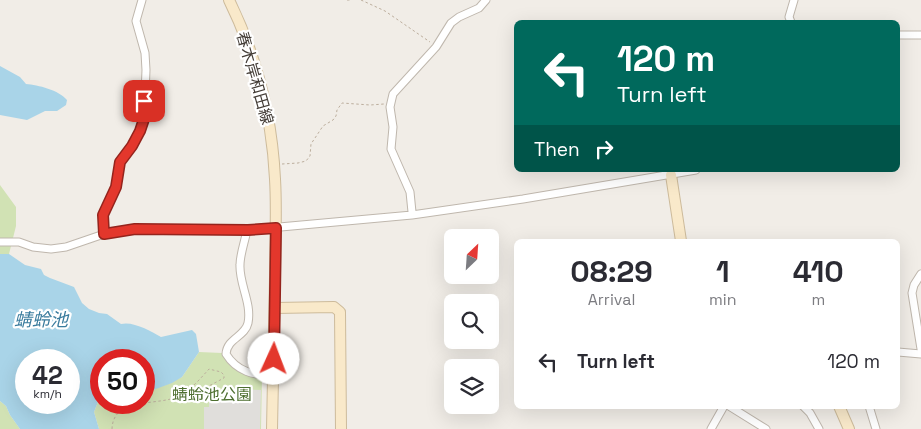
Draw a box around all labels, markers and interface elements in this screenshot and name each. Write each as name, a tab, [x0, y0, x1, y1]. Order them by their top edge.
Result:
street label: 春木岸和田線	[232, 29, 278, 127]
text: 120 m	[617, 37, 715, 81]
icon: left	[534, 40, 599, 105]
pin	[123, 80, 165, 122]
text: Turn left	[617, 80, 707, 108]
icon: arrive	[130, 87, 158, 115]
icon: right	[590, 135, 618, 163]
text: Then	[534, 137, 580, 162]
north arrow	[444, 229, 499, 284]
map controls	[444, 229, 499, 414]
text: 08:29	[570, 252, 653, 291]
text: 1	[716, 252, 730, 291]
text: 410	[793, 252, 844, 291]
text: Arrival	[588, 289, 635, 310]
text: min	[709, 289, 737, 310]
text: m	[811, 289, 825, 310]
button: search	[444, 294, 499, 349]
water label: 蜻蛉池	[14, 308, 70, 331]
position arrow	[247, 332, 299, 384]
icon: left	[534, 348, 562, 376]
speed limit sign: 50	[90, 349, 155, 414]
text: Turn left	[577, 349, 655, 374]
text: 120 m	[827, 349, 880, 374]
text: 42	[32, 359, 63, 391]
button: layers	[444, 359, 499, 414]
park label: 蜻蛉池公園	[172, 384, 252, 405]
text: km/h	[33, 386, 62, 402]

